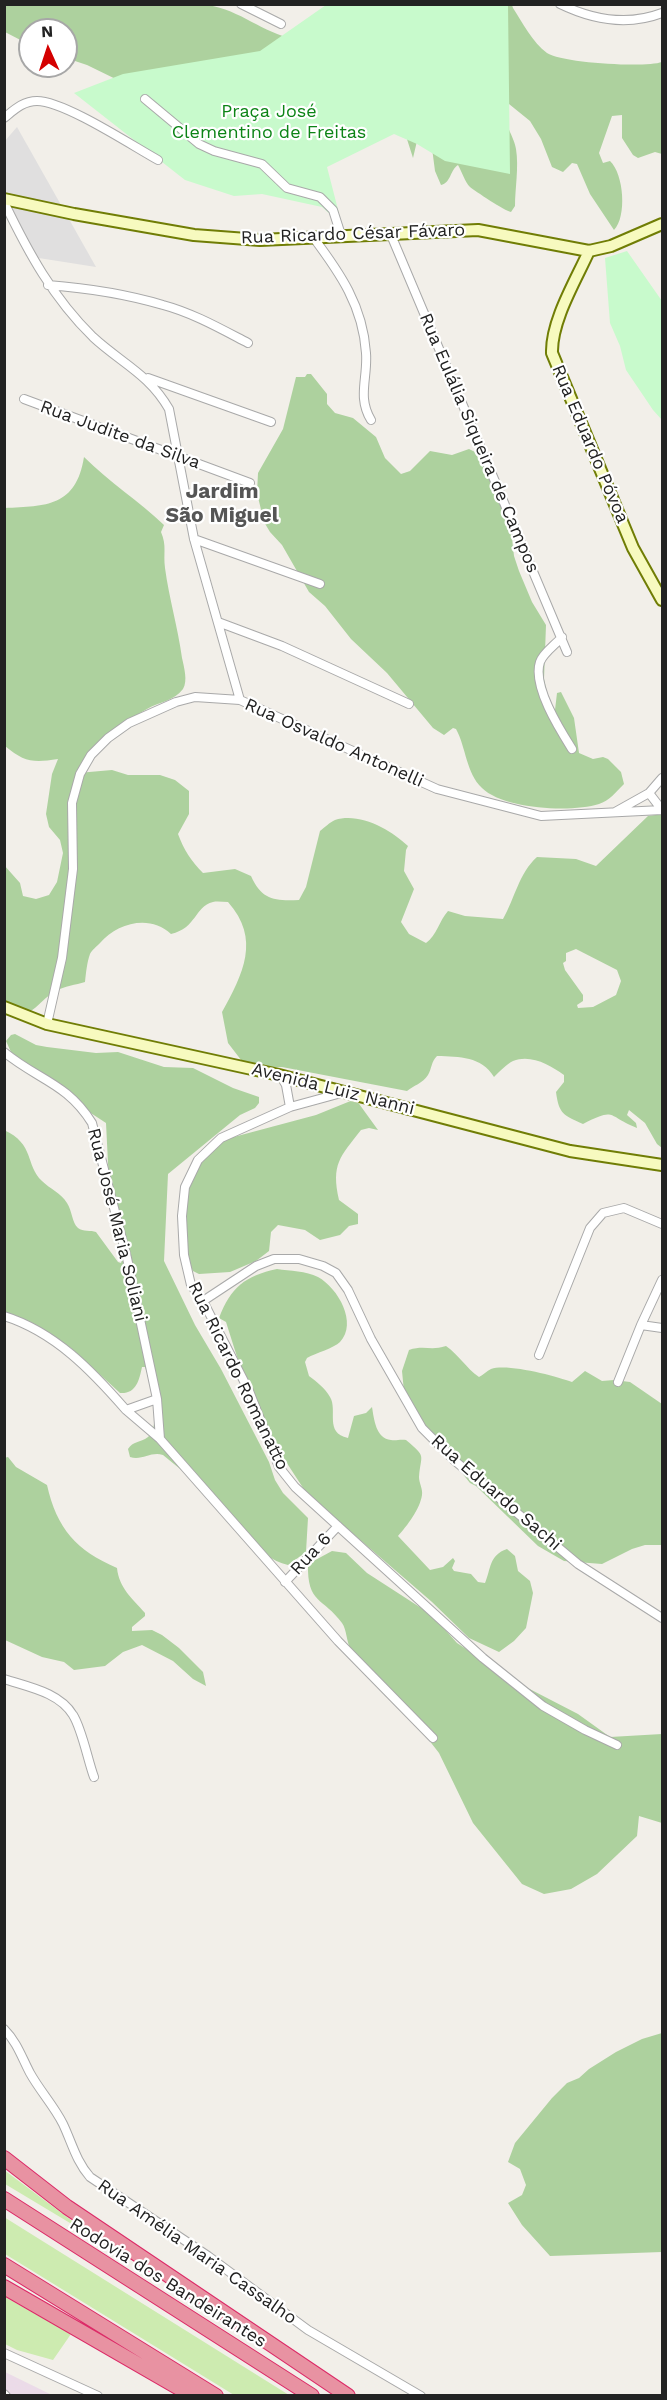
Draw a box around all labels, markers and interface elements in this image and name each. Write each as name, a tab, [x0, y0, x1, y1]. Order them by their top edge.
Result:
north arrow	[18, 18, 78, 78]
text: N	[41, 22, 54, 41]
park label: Praça José Clementino de Freitas	[172, 101, 366, 144]
street label: Rua Ricardo César Fávaro	[240, 219, 466, 249]
street label: Rua Eulália Siqueira de Campos	[414, 310, 544, 576]
street label: Rua Eduardo Póvoa	[547, 361, 633, 527]
street label: Rua Judite da Silva	[37, 396, 203, 474]
district label: Jardim São Miguel	[165, 479, 279, 529]
street label: Rua Osvaldo Antonelli	[241, 694, 427, 792]
street label: Avenida Luiz Nanni	[249, 1058, 417, 1120]
street label: Rua José Maria Soliani	[82, 1126, 152, 1324]
street label: Rua Ricardo Romanatto	[183, 1278, 293, 1474]
street label: Rua Eduardo Sachi	[426, 1430, 566, 1556]
street label: Rua 6	[286, 1528, 336, 1580]
street label: Rua Amélia Maria Cassalho	[93, 2175, 301, 2329]
street label: Rodovia dos Bandeirantes	[66, 2213, 270, 2353]

